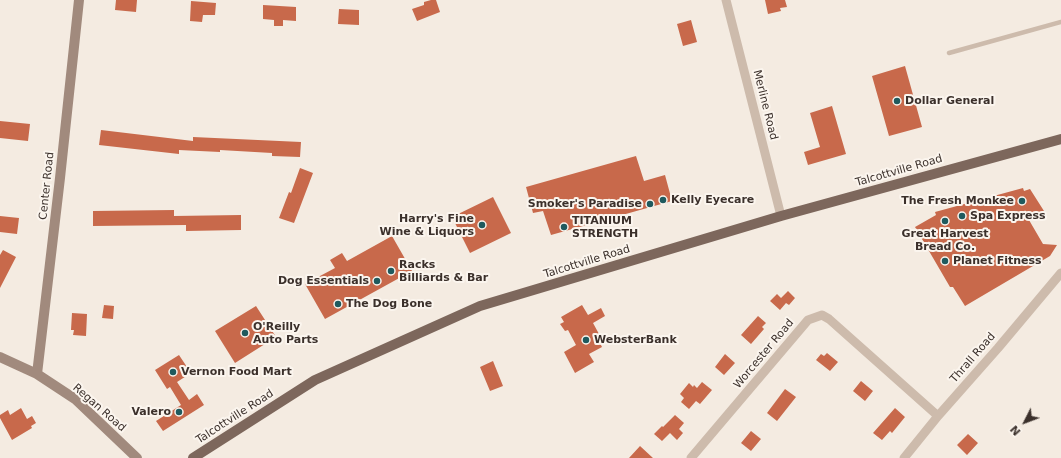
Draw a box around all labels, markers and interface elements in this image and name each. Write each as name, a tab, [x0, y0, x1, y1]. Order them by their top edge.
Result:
street label: Merline Road	[750, 69, 780, 141]
place label: Dollar General	[905, 94, 994, 108]
marker: Dollar General	[892, 96, 902, 106]
street label: Center Road	[37, 151, 57, 221]
street label: Talcottville Road	[854, 152, 944, 190]
place label: Kelly Eyecare	[671, 193, 754, 207]
place label: The Fresh Monkee	[901, 194, 1014, 208]
marker: Kelly Eyecare	[658, 195, 668, 205]
marker: The Fresh Monkee	[1017, 196, 1027, 206]
place label: Smoker's Paradise	[528, 197, 642, 211]
marker: Smoker's Paradise	[645, 199, 655, 209]
place label: Spa Express	[970, 209, 1046, 223]
marker: Spa Express	[957, 211, 967, 221]
place label: Harry's Fine Wine & Liquors	[380, 212, 474, 238]
place label: TITANIUM STRENGTH	[572, 214, 638, 240]
marker: Great Harvest Bread Co.	[940, 216, 950, 226]
marker: Harry's Fine Wine & Liquors	[477, 220, 487, 230]
marker: TITANIUM STRENGTH	[559, 222, 569, 232]
place label: Great Harvest Bread Co.	[902, 227, 988, 253]
street label: Talcottville Road	[542, 243, 632, 281]
place label: Planet Fitness	[953, 254, 1042, 268]
marker: Planet Fitness	[940, 256, 950, 266]
place label: Racks Billiards & Bar	[399, 258, 488, 284]
marker: Racks Billiards & Bar	[386, 266, 396, 276]
place label: Dog Essentials	[278, 274, 369, 288]
marker: Dog Essentials	[372, 276, 382, 286]
place label: The Dog Bone	[346, 297, 432, 311]
marker: The Dog Bone	[333, 299, 343, 309]
street label: Worcester Road	[731, 317, 797, 391]
place label: O'Reilly Auto Parts	[253, 320, 318, 346]
marker: O'Reilly Auto Parts	[240, 328, 250, 338]
street label: Thrall Road	[948, 330, 998, 386]
place label: WebsterBank	[594, 333, 677, 347]
marker: WebsterBank	[581, 335, 591, 345]
place label: Vernon Food Mart	[181, 365, 292, 379]
marker: Vernon Food Mart	[168, 367, 178, 377]
street label: Regan Road	[70, 381, 128, 435]
street label: Talcottville Road	[194, 387, 276, 447]
north arrow	[1005, 402, 1045, 442]
place label: Valero	[131, 405, 171, 419]
marker: Valero	[174, 407, 184, 417]
text: N	[1008, 423, 1024, 438]

